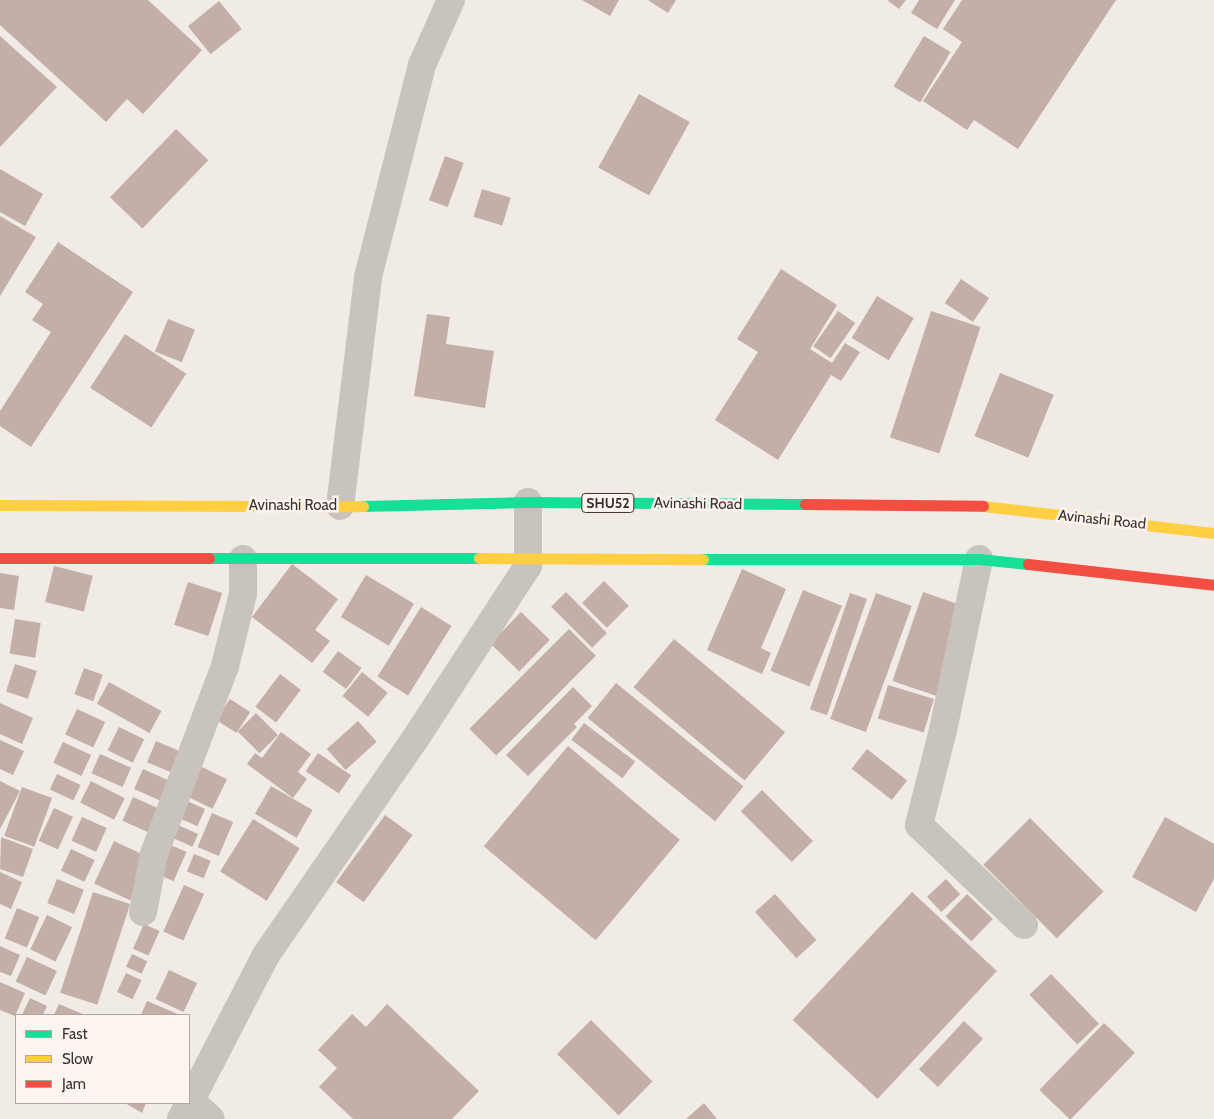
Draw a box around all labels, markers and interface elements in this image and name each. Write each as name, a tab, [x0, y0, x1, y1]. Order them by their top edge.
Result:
road number: SHU52	[580, 492, 636, 514]
street label: Avinashi Road	[654, 494, 742, 514]
street label: Avinashi Road	[249, 497, 337, 515]
street label: Avinashi Road	[1057, 506, 1147, 534]
legend	[15, 1014, 190, 1104]
text: Fast	[62, 1025, 87, 1043]
text: Slow	[62, 1050, 93, 1068]
text: Jam	[62, 1075, 86, 1093]

